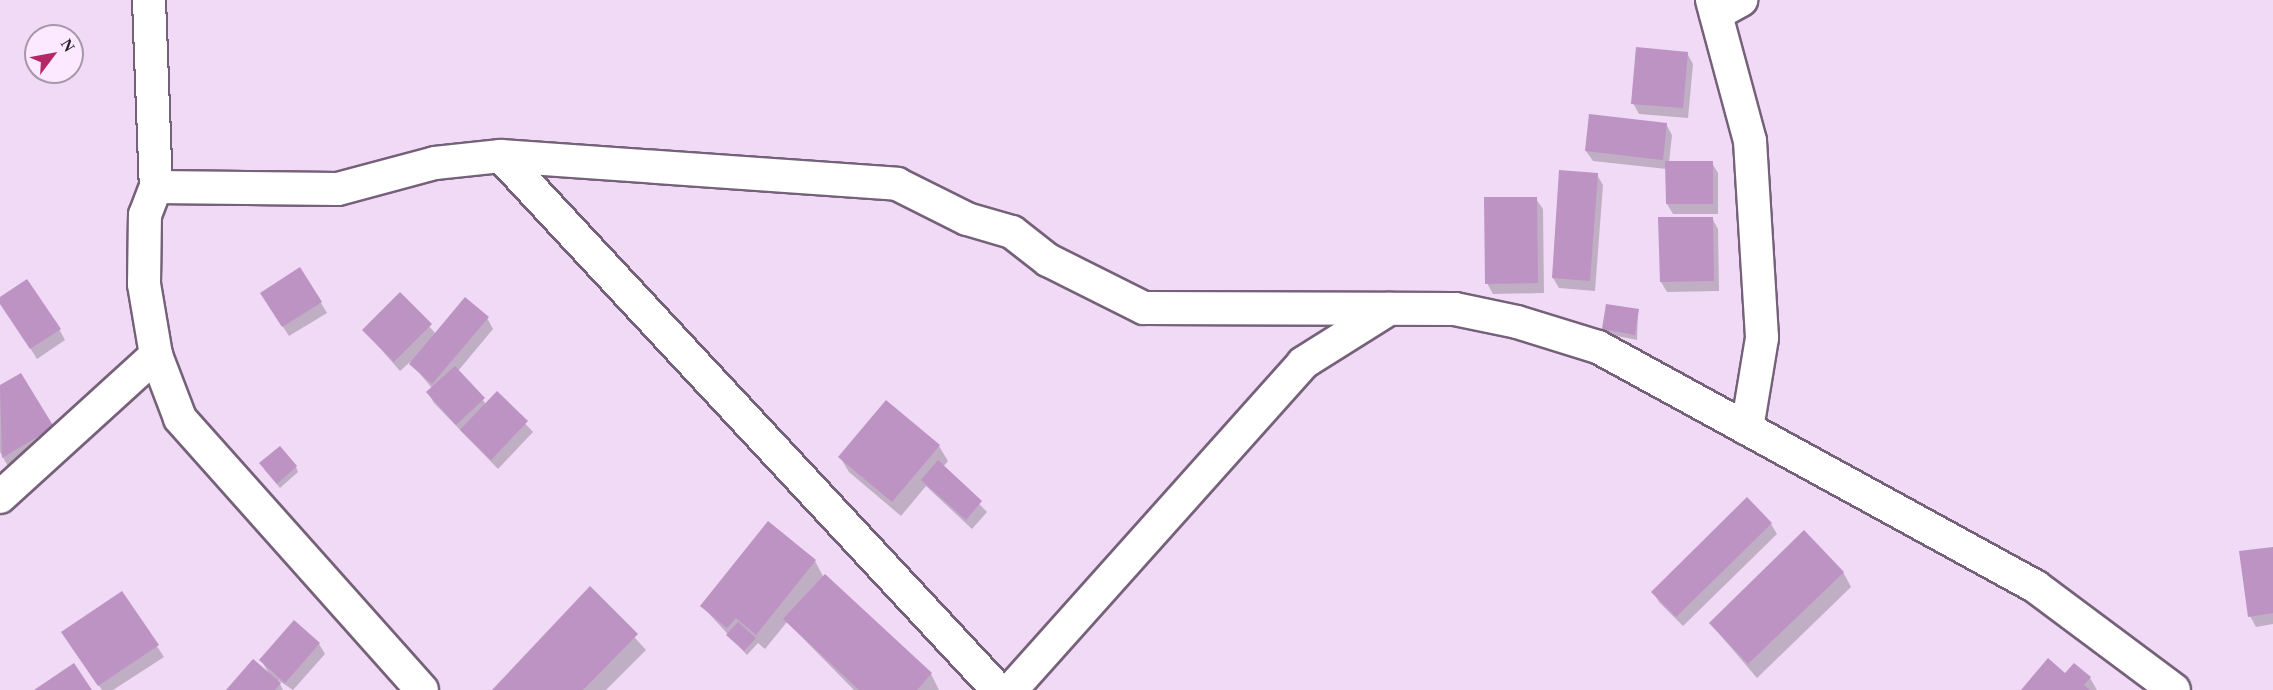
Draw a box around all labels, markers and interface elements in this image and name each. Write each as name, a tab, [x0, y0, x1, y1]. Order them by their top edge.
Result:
north arrow	[24, 24, 84, 84]
text: N	[58, 36, 78, 55]

